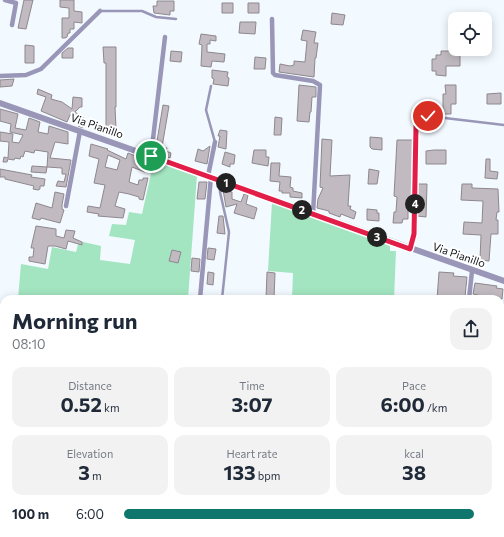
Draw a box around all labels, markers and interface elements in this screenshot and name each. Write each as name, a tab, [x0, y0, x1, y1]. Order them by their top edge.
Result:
map controls	[448, 12, 492, 56]
button: locate	[448, 12, 492, 56]
pin	[411, 99, 445, 133]
icon: check	[417, 105, 439, 127]
street label: Via Pianillo	[69, 110, 126, 141]
pin	[134, 139, 168, 173]
icon: arrive	[140, 145, 162, 167]
pin: 1	[216, 173, 236, 193]
text: 1	[224, 176, 228, 189]
pin: 4	[405, 194, 425, 214]
text: 4	[412, 197, 418, 210]
pin: 2	[292, 200, 312, 220]
text: 2	[299, 203, 305, 216]
pin: 3	[367, 227, 387, 247]
text: 3	[374, 230, 380, 243]
street label: Via Pianillo	[431, 239, 488, 270]
text: Morning run	[12, 307, 138, 334]
button: share	[450, 308, 492, 350]
text: 08:10	[12, 336, 45, 352]
text: Distance	[68, 379, 112, 392]
text: Time	[239, 379, 265, 392]
text: Pace	[402, 379, 426, 392]
text: 0.52	[60, 392, 102, 416]
text: 3:07	[231, 392, 273, 416]
text: 6:00	[381, 392, 425, 416]
text: km	[102, 401, 120, 414]
text: /km	[425, 401, 447, 414]
text: Elevation	[67, 447, 113, 460]
text: Heart rate	[226, 447, 278, 460]
text: kcal	[404, 447, 424, 460]
text: 3	[78, 460, 90, 484]
text: 133	[224, 460, 256, 484]
text: 38	[402, 460, 426, 484]
text: m	[90, 469, 102, 482]
text: bpm	[256, 469, 280, 482]
text: 100 m	[12, 506, 49, 522]
text: 6:00	[76, 506, 104, 522]

